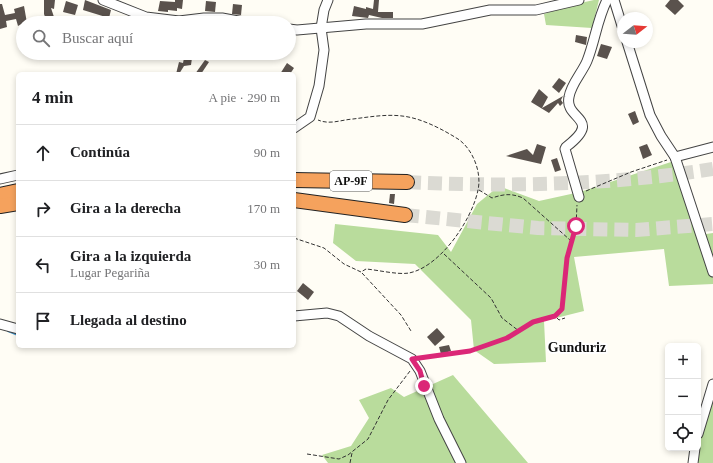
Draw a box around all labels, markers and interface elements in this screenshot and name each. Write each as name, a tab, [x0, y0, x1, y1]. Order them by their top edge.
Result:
north arrow	[617, 12, 653, 48]
search box	[16, 16, 296, 60]
icon: search	[30, 27, 52, 49]
text: Buscar aquí	[62, 30, 133, 46]
text: 4 min	[32, 88, 73, 107]
text: A pie · 290 m	[209, 90, 280, 105]
icon: ahead	[32, 142, 54, 164]
text: Continúa	[70, 144, 130, 160]
text: 90 m	[254, 145, 280, 160]
road number: AP-9F	[330, 171, 372, 191]
icon: right	[32, 198, 54, 220]
text: Gira a la derecha	[70, 200, 181, 216]
text: 170 m	[247, 201, 280, 216]
route start	[567, 217, 585, 235]
text: Gira a la izquierda	[70, 248, 191, 264]
icon: left	[32, 254, 54, 276]
text: 30 m	[254, 257, 280, 272]
text: Lugar Pegariña	[70, 265, 150, 280]
icon: arrive	[32, 310, 54, 332]
text: Llegada al destino	[70, 312, 187, 328]
district label: Gunduriz	[548, 340, 606, 355]
map controls	[665, 343, 701, 451]
button: +	[665, 343, 701, 379]
route end	[415, 377, 433, 395]
button: −	[665, 379, 701, 415]
button: locate	[665, 415, 701, 451]

